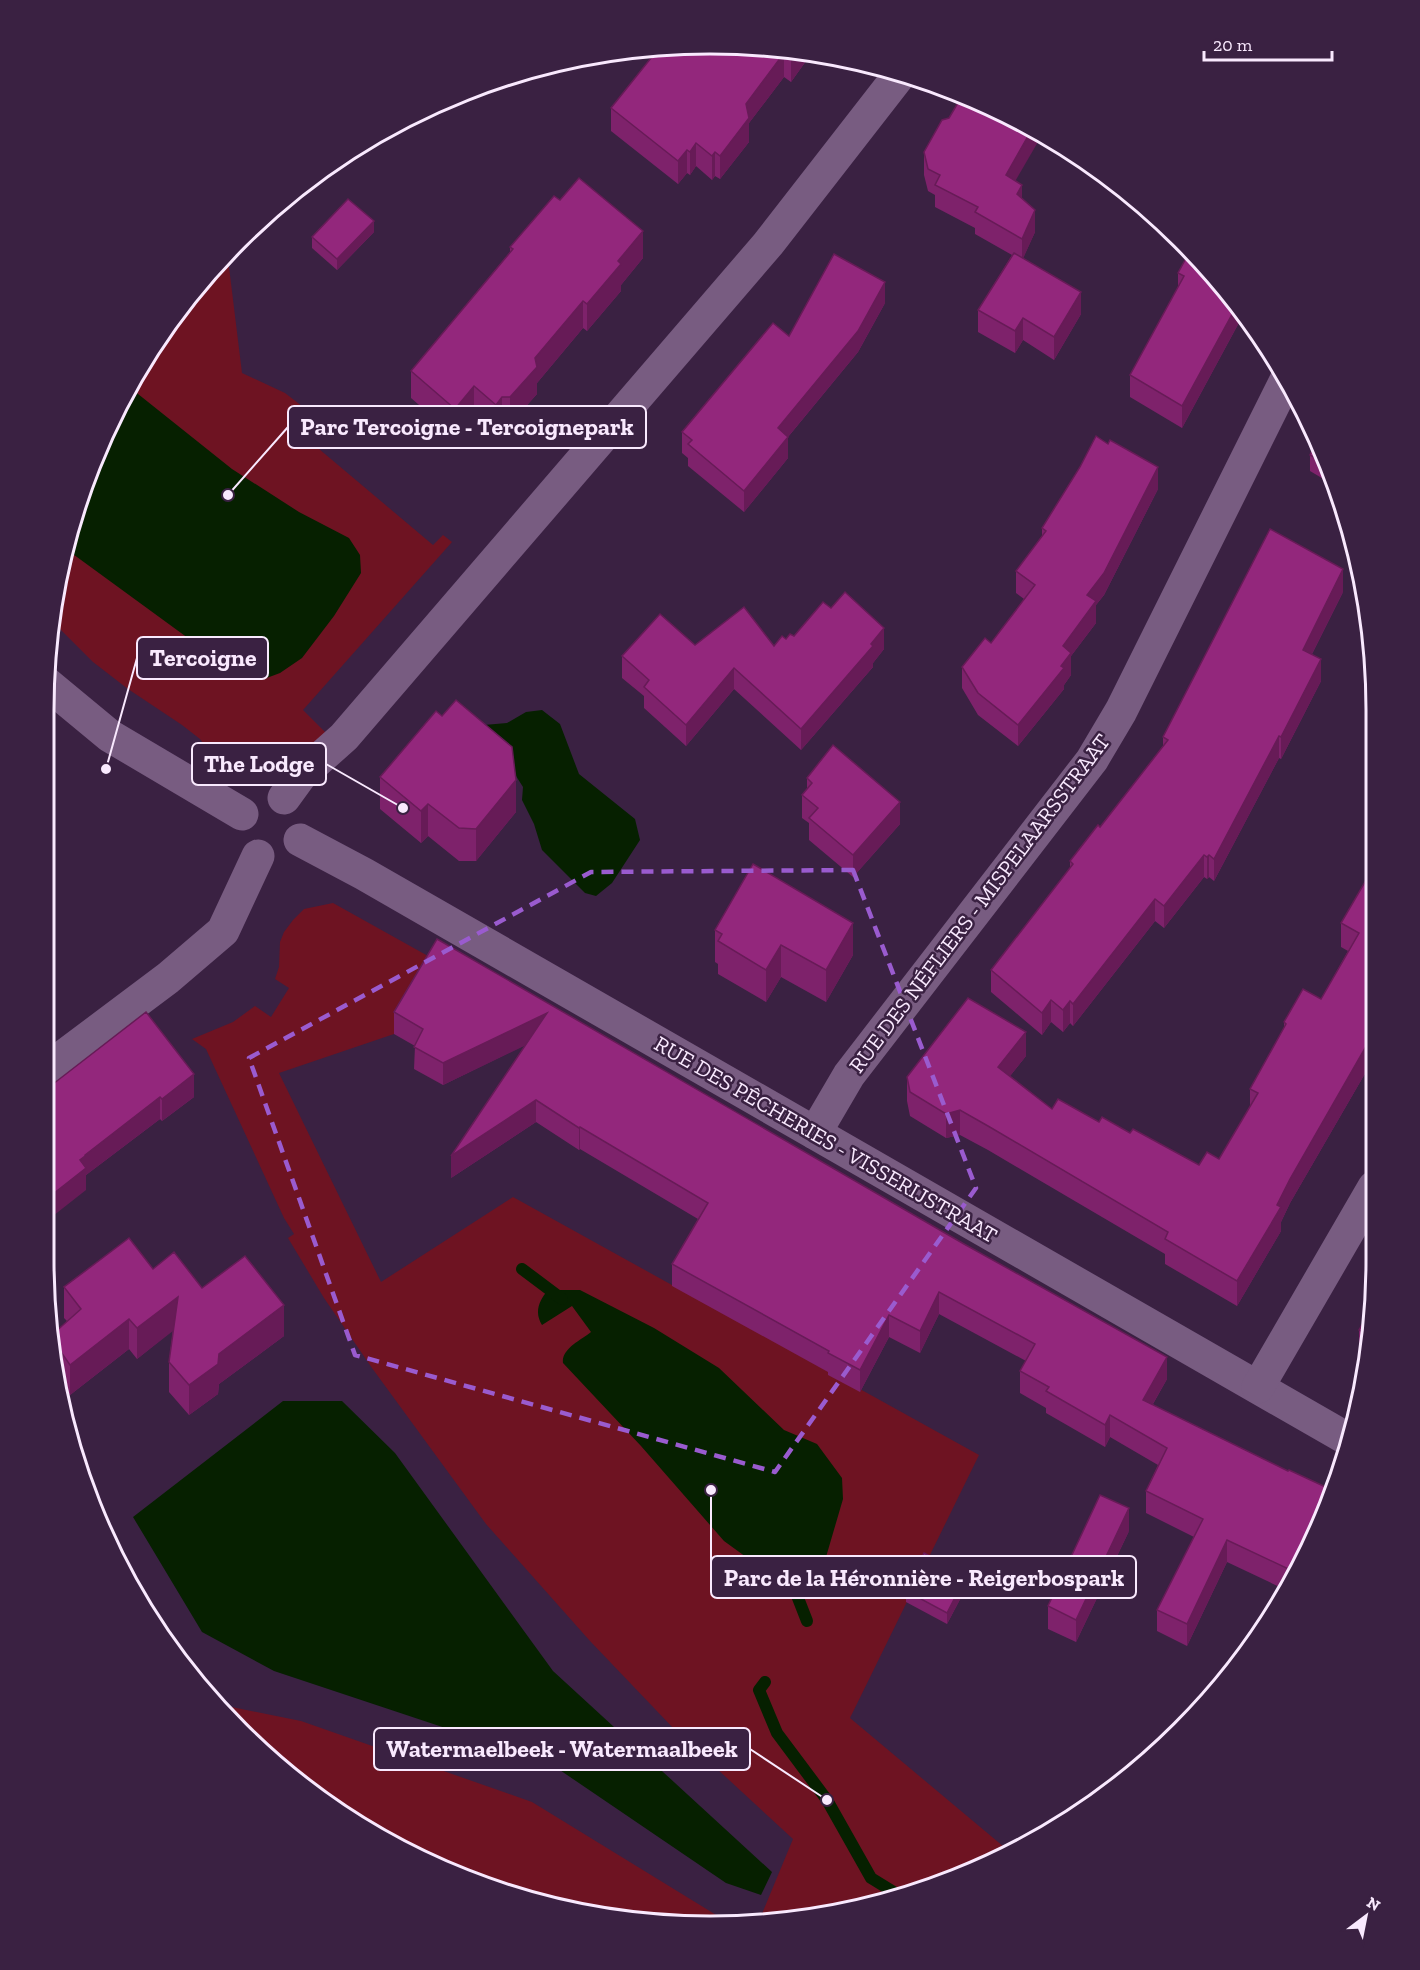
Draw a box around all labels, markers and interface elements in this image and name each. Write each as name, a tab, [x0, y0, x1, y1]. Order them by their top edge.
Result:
scale bar	[1204, 24, 1332, 62]
text: 20 m	[1213, 34, 1253, 56]
callout: Parc Tercoigne - Tercoignepark	[288, 406, 646, 448]
text: Parc Tercoigne - Tercoignepark	[300, 412, 634, 441]
callout: Tercoigne	[137, 637, 268, 679]
text: Tercoigne	[149, 643, 257, 672]
street label: RUE DES NÉFLIERS - MISPELAARSSTRAAT	[843, 728, 1116, 1078]
callout: The Lodge	[192, 743, 326, 785]
text: The Lodge	[204, 749, 315, 778]
street label: RUE DES PÊCHERIES - VISSERIJSTRAAT	[649, 1030, 1002, 1249]
callout: Parc de la Héronnière - Reigerbospark	[711, 1556, 1136, 1598]
text: Parc de la Héronnière - Reigerbospark	[724, 1563, 1124, 1592]
callout: Watermaelbeek - Watermaalbeek	[374, 1728, 750, 1770]
text: Watermaelbeek - Watermaalbeek	[386, 1734, 738, 1763]
north arrow	[1336, 1886, 1396, 1946]
text: N	[1363, 1892, 1384, 1915]

